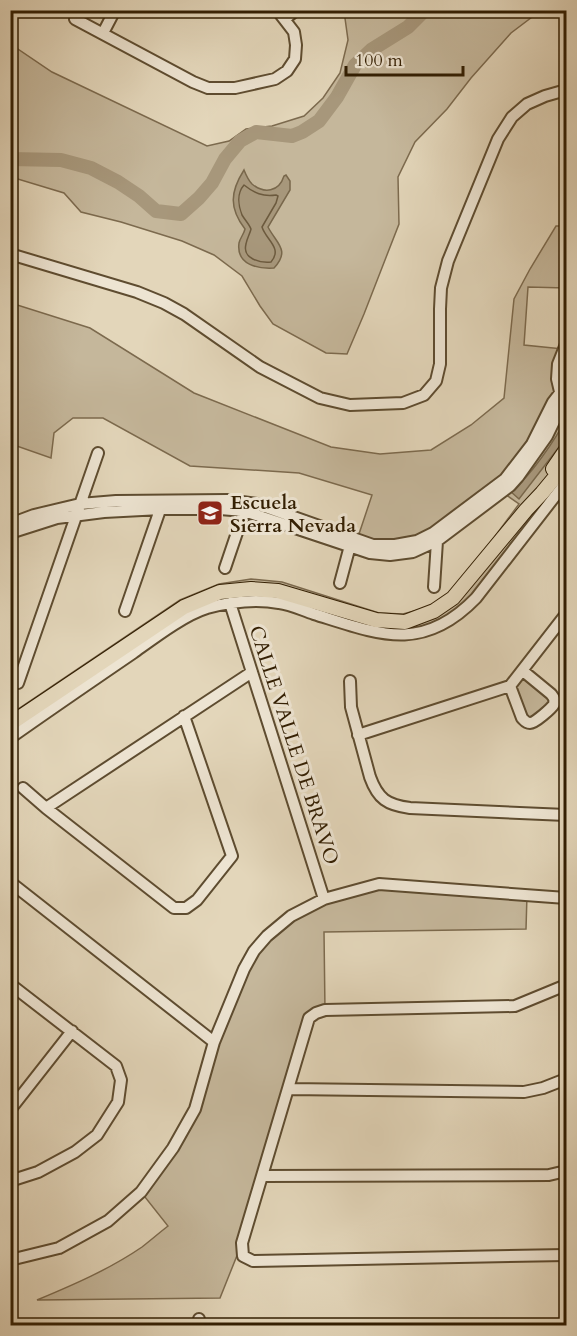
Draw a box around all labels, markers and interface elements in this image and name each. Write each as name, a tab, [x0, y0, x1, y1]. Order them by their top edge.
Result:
scale bar	[346, 39, 463, 77]
text: 100 m	[355, 48, 403, 73]
place label: Escuela Sierra Nevada	[230, 489, 356, 539]
school or university icon: Escuela Sierra Nevada	[195, 498, 225, 528]
street label: CALLE VALLE DE BRAVO	[243, 622, 345, 868]

